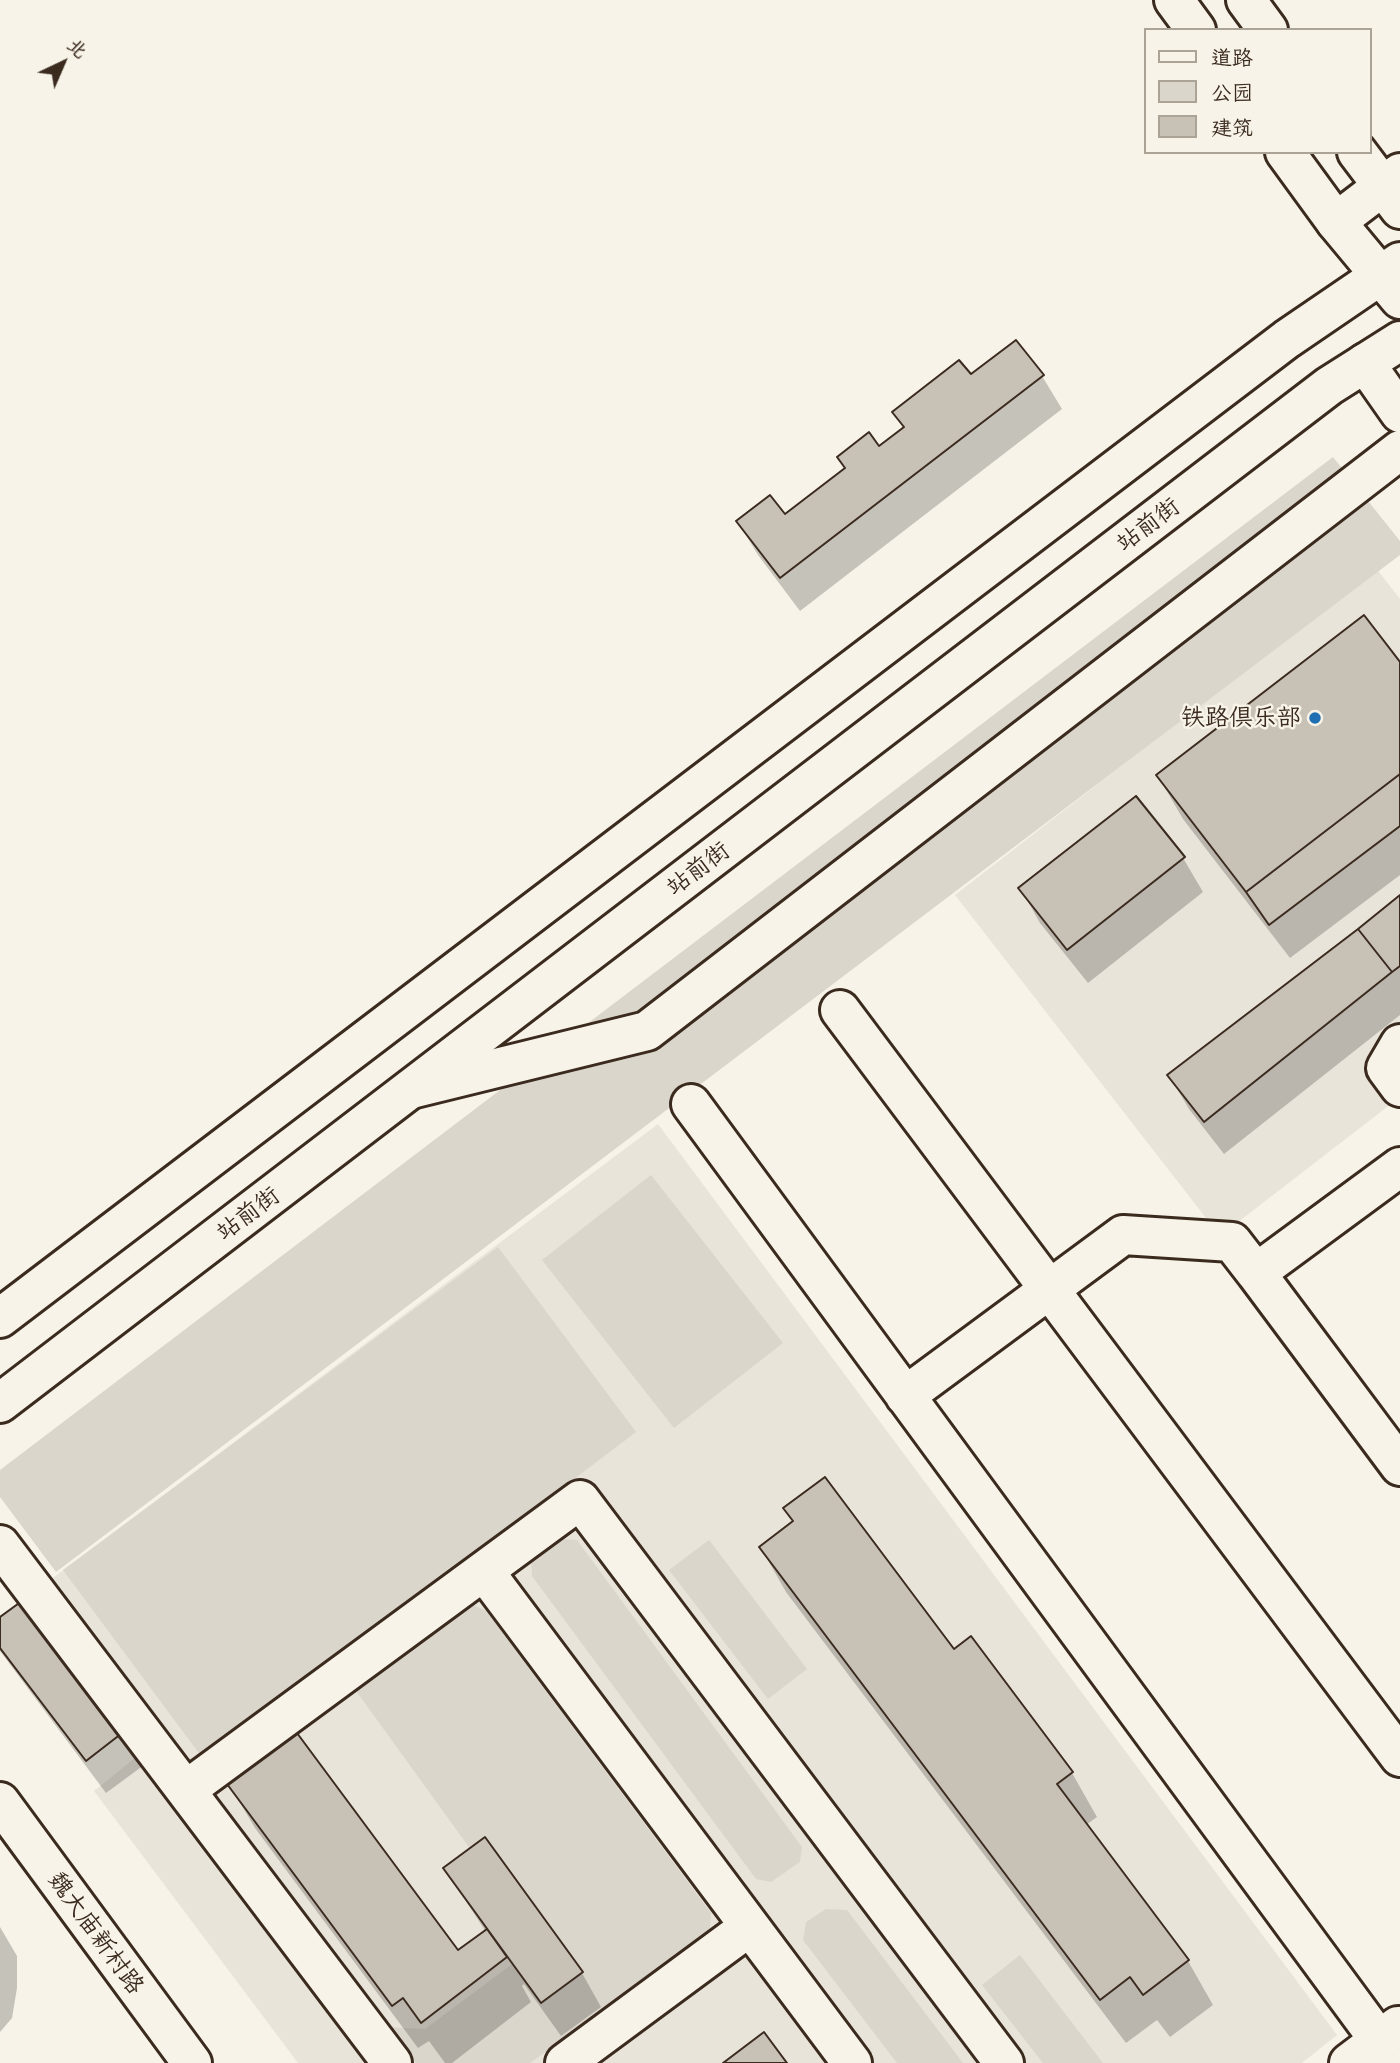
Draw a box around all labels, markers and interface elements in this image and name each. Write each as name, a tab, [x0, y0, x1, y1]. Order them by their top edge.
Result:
north arrow	[28, 28, 98, 98]
legend	[1144, 28, 1372, 154]
text: 北	[62, 32, 93, 63]
text: 道路	[1211, 43, 1253, 70]
text: 公园	[1211, 78, 1253, 105]
text: 建筑	[1211, 113, 1253, 140]
street label: 站前街	[1111, 492, 1185, 558]
place label: 铁路俱乐部	[1181, 704, 1301, 732]
marker: 铁路俱乐部	[1307, 710, 1323, 726]
street label: 站前街	[661, 836, 735, 902]
street label: 站前街	[211, 1181, 285, 1247]
street label: 魏大庙新村路	[42, 1866, 150, 2000]

